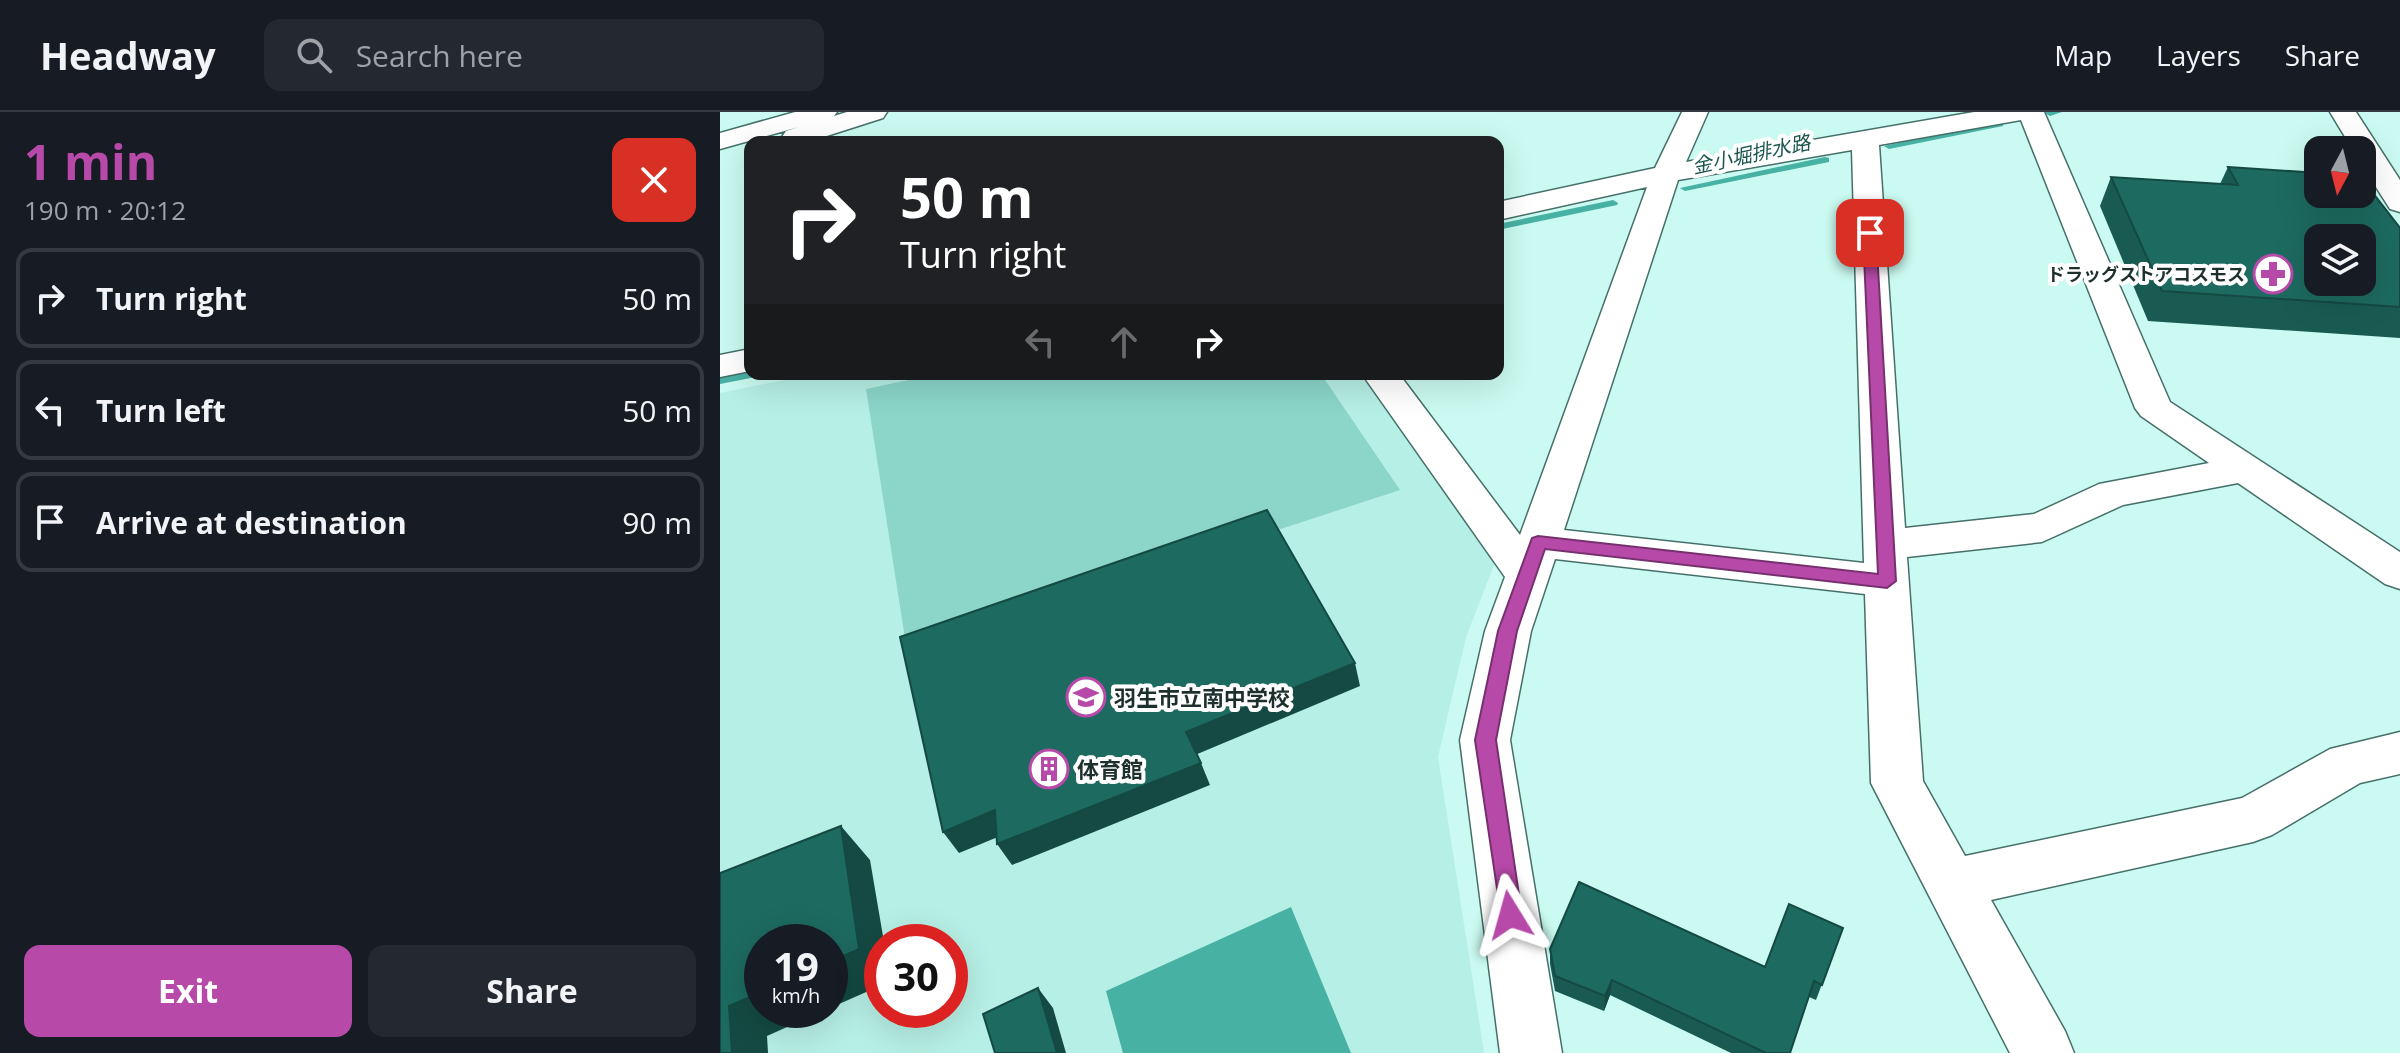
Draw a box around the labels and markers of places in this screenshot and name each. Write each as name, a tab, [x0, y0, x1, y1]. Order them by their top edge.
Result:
pin	[1836, 199, 1904, 267]
pharmacy icon: ドラッグストアコスモス	[2252, 253, 2294, 295]
place label: ドラッグストアコスモス	[2047, 262, 2245, 286]
school or university icon: 羽生市立南中学校	[1065, 676, 1107, 718]
place label: 羽生市立南中学校	[1114, 682, 1290, 712]
building icon: 体育館	[1028, 748, 1070, 790]
place label: 体育館	[1077, 754, 1143, 784]

